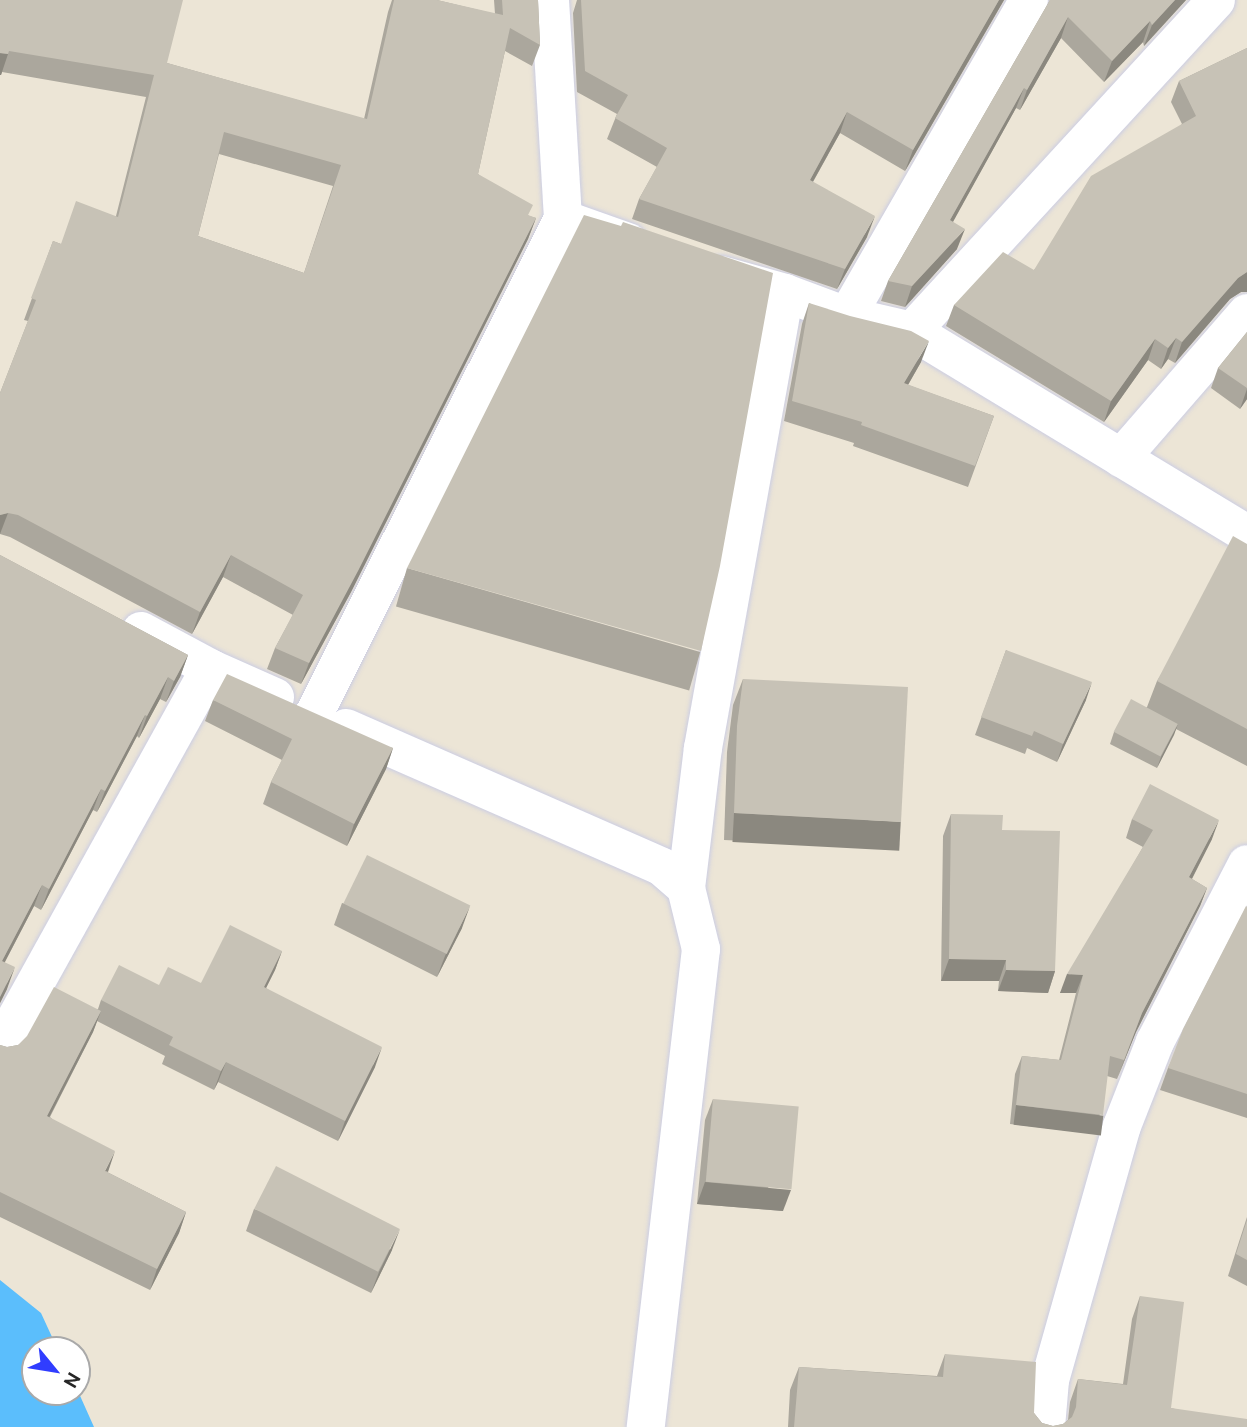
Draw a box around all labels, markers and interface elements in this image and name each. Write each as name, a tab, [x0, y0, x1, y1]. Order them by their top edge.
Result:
north arrow	[21, 1336, 91, 1406]
text: N	[59, 1369, 86, 1392]

